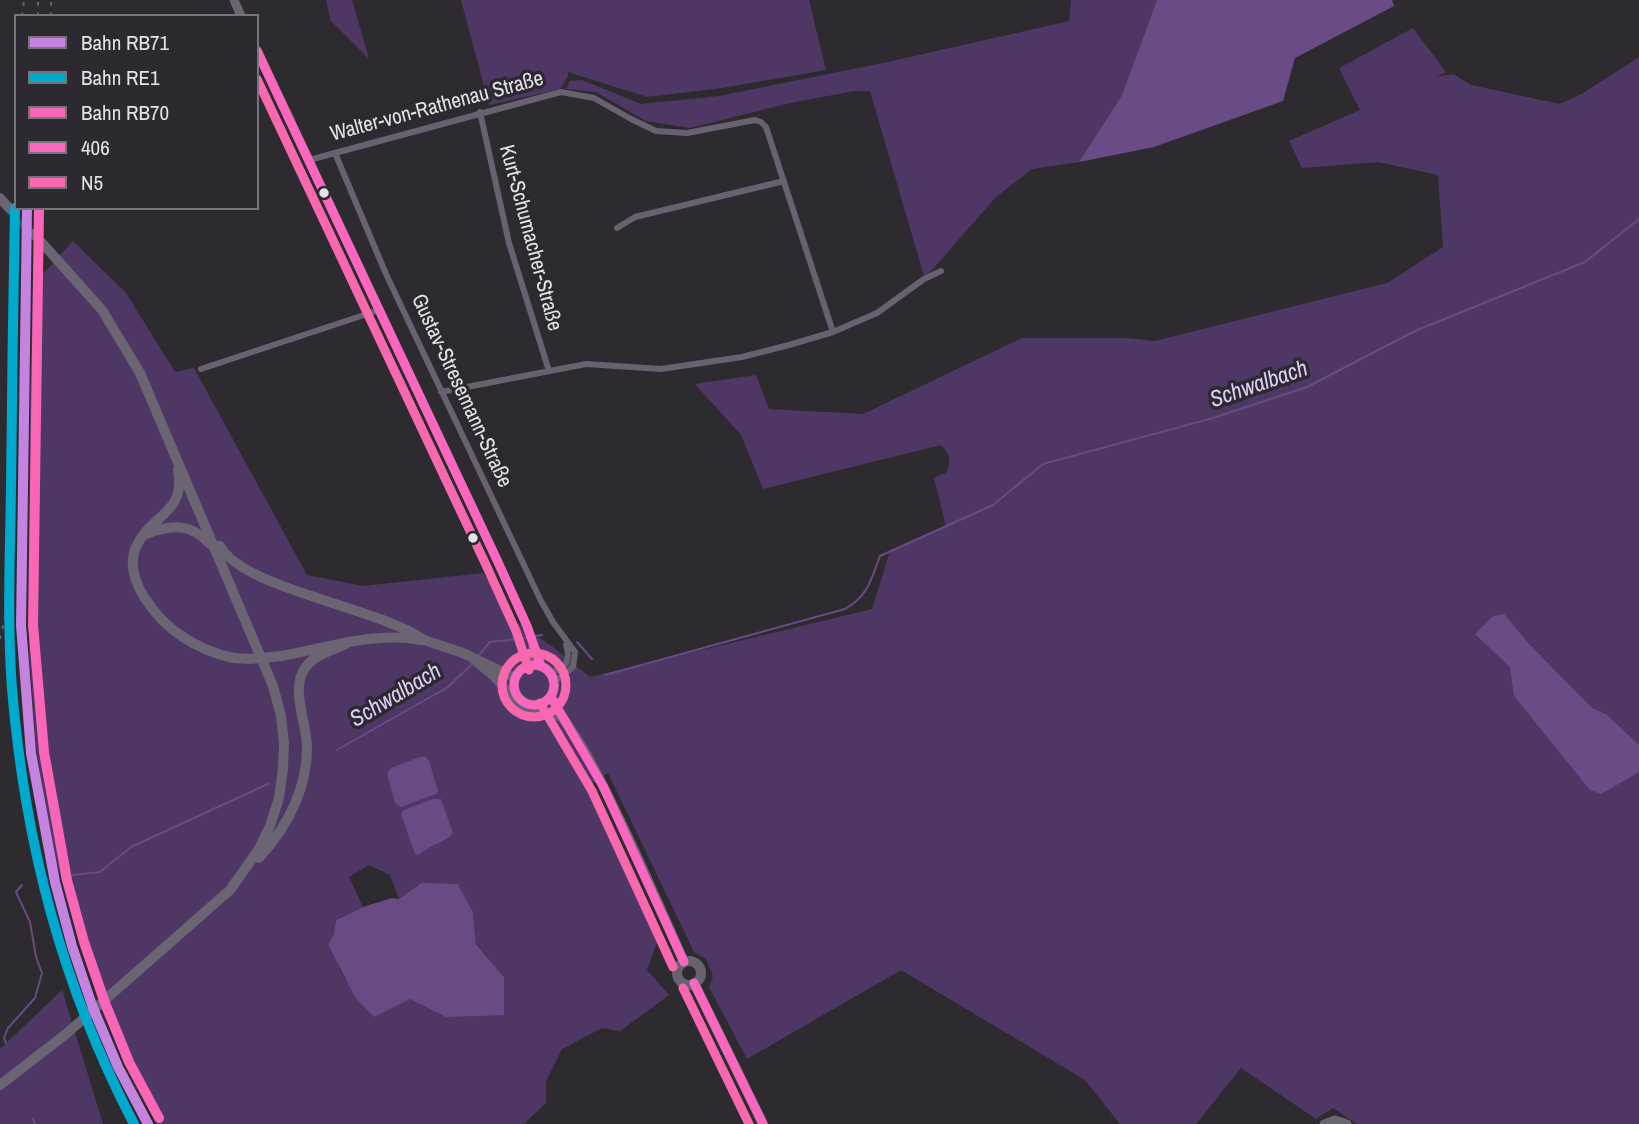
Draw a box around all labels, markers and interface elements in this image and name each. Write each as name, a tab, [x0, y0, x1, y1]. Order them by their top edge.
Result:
legend	[14, 14, 259, 210]
text: Bahn RB71	[81, 28, 169, 57]
text: Bahn RE1	[81, 63, 160, 92]
street label: Walter-von-Rathenau Straße	[328, 66, 546, 148]
text: Bahn RB70	[81, 98, 169, 127]
text: 406	[81, 133, 110, 162]
street label: Kurt-Schumacher-Straße	[493, 142, 567, 334]
text: N5	[81, 168, 103, 197]
unlabelled marker	[317, 186, 331, 200]
street label: Gustav-Stresemann-Straße	[405, 290, 517, 492]
water label: Schwalbach	[1206, 355, 1312, 415]
unlabelled marker	[466, 531, 480, 545]
water label: Schwalbach	[345, 658, 447, 734]

